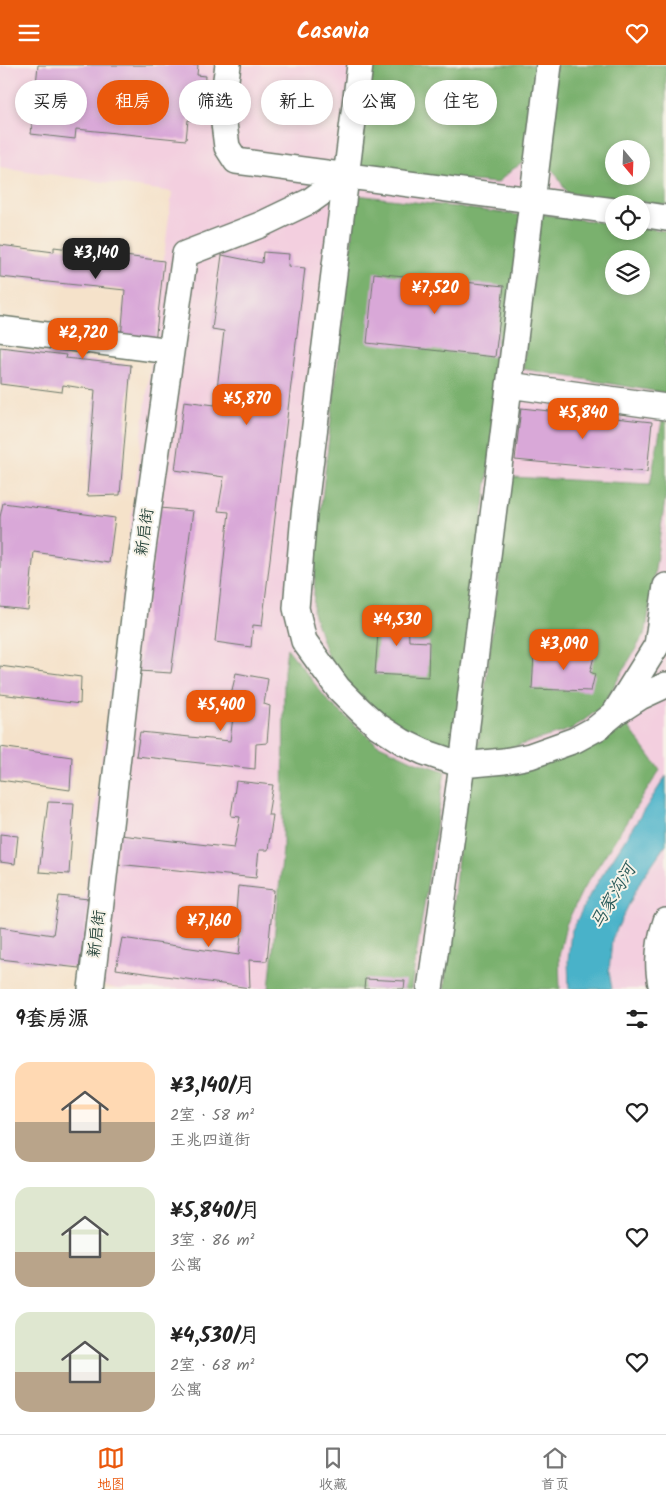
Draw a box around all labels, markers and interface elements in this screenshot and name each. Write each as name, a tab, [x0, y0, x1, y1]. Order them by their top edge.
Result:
text: Casavia	[297, 15, 369, 50]
icon: menu	[15, 19, 43, 47]
icon: heart	[623, 19, 651, 47]
chip: 买房	[15, 80, 87, 125]
chip: 租房	[97, 80, 169, 125]
chip: 筛选	[179, 80, 251, 125]
chip: 新上	[261, 80, 333, 125]
chip: 公寓	[343, 80, 415, 125]
chip: 住宅	[425, 80, 497, 125]
north arrow	[605, 140, 650, 185]
map controls	[605, 140, 650, 295]
button: locate	[605, 195, 650, 240]
pin: ¥3,140	[55, 237, 137, 280]
text: ¥3,140	[74, 241, 118, 266]
button: layers	[605, 250, 650, 295]
pin: ¥7,520	[394, 273, 476, 315]
text: ¥7,520	[411, 276, 459, 301]
pin: ¥2,720	[42, 317, 124, 360]
text: ¥2,720	[59, 321, 107, 346]
pin: ¥5,870	[206, 383, 288, 426]
text: ¥5,870	[223, 387, 271, 412]
pin: ¥5,840	[542, 397, 624, 440]
text: ¥5,840	[559, 401, 607, 426]
street label: 新启街	[129, 506, 161, 558]
pin: ¥4,530	[356, 605, 438, 647]
text: ¥4,530	[373, 608, 421, 633]
pin: ¥3,090	[523, 629, 605, 671]
text: ¥3,090	[540, 632, 588, 657]
pin: ¥5,400	[180, 689, 262, 732]
text: ¥5,400	[197, 693, 245, 718]
water label: 马家沟河	[583, 856, 646, 935]
pin: ¥7,160	[168, 905, 250, 948]
street label: 新启街	[82, 909, 112, 959]
text: ¥7,160	[187, 909, 231, 934]
text: 9套房源	[15, 1003, 89, 1036]
icon: filters	[623, 1005, 651, 1033]
text: ¥3,140/月	[170, 1070, 255, 1103]
icon: home	[55, 1082, 115, 1142]
icon: heart	[623, 1098, 651, 1126]
text: 2室 · 58 m²	[170, 1103, 254, 1128]
text: 王兆四道街	[170, 1128, 250, 1153]
text: ¥5,840/月	[170, 1195, 261, 1228]
icon: home	[55, 1207, 115, 1267]
icon: heart	[623, 1223, 651, 1251]
text: 3室 · 86 m²	[170, 1228, 254, 1253]
text: 公寓	[170, 1253, 202, 1278]
text: ¥4,530/月	[170, 1320, 260, 1353]
icon: home	[55, 1332, 115, 1392]
icon: heart	[623, 1348, 651, 1376]
text: 2室 · 68 m²	[170, 1353, 255, 1378]
text: 公寓	[170, 1378, 202, 1403]
tab: 地图	[97, 1444, 125, 1496]
tab: 收藏	[319, 1444, 347, 1496]
tab: 首页	[541, 1444, 569, 1496]

